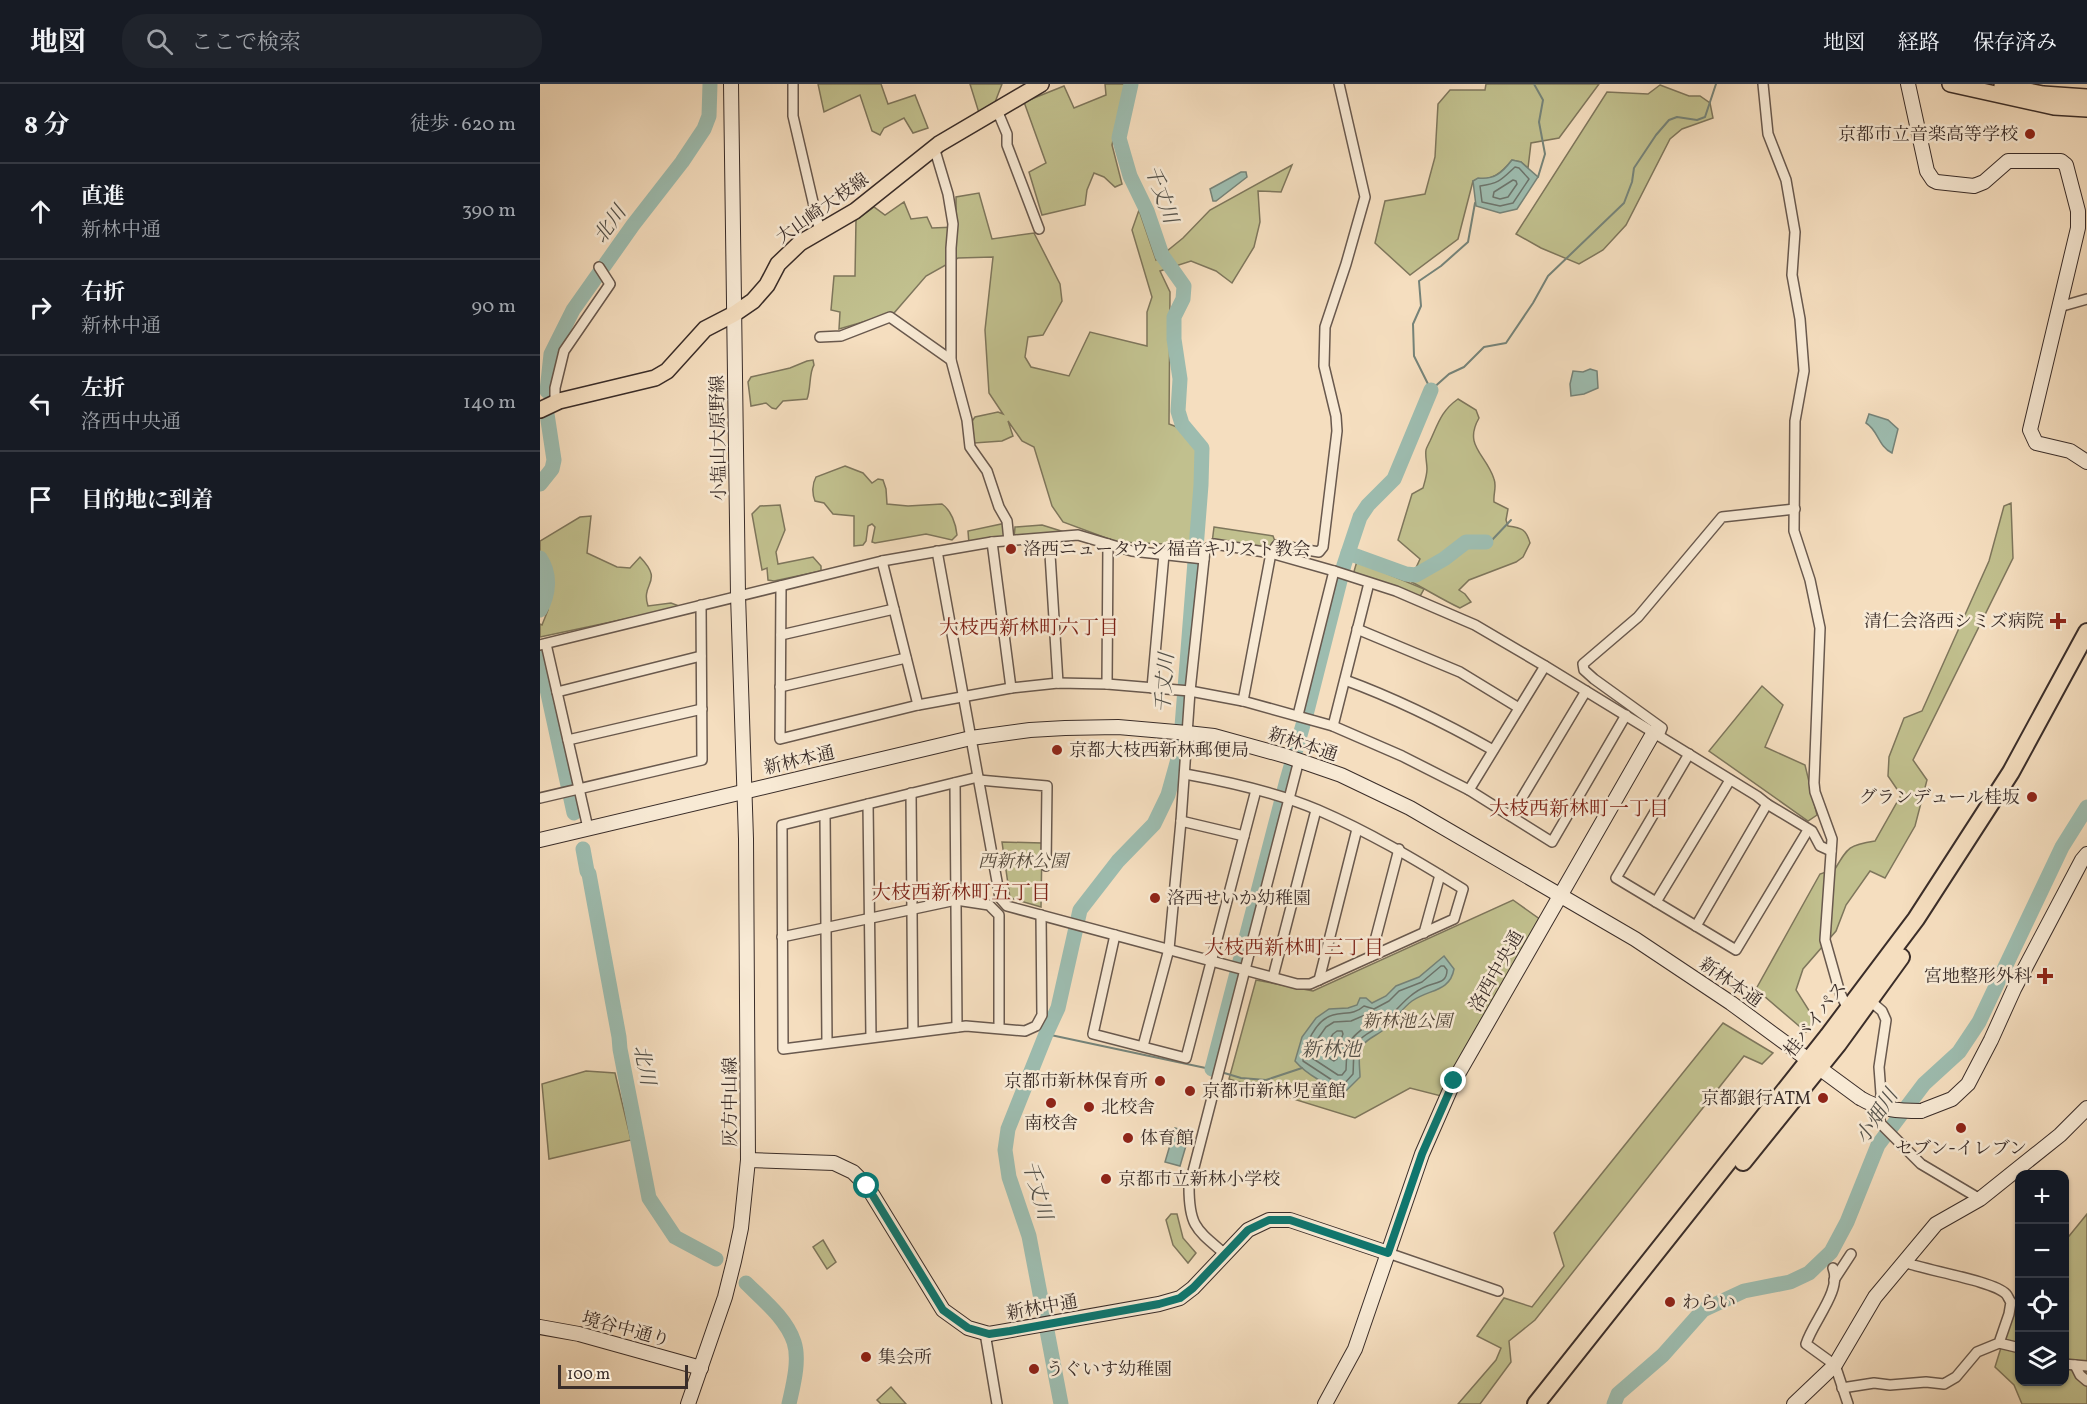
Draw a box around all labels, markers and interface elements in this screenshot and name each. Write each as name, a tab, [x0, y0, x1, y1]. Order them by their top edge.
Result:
search box	[122, 14, 542, 68]
text: 地図	[30, 24, 86, 63]
icon: search	[143, 25, 176, 58]
text: ここで検索	[191, 28, 301, 59]
text: 地図	[1823, 29, 1865, 58]
text: 経路	[1898, 29, 1940, 58]
text: 保存済み	[1973, 29, 2057, 58]
text: 8 分	[24, 108, 69, 144]
text: 徒歩 · 620 m	[410, 111, 516, 139]
place label: 京都市立音楽高等学校	[1838, 123, 2018, 148]
marker: 京都市立音楽高等学校	[2023, 127, 2037, 141]
water label: 千丈川	[1137, 162, 1184, 230]
street label: 大山崎大枝線	[771, 168, 874, 250]
text: 直進	[81, 182, 125, 213]
icon: ahead	[24, 195, 57, 228]
text: 390 m	[462, 197, 516, 225]
water label: 北川	[588, 199, 635, 250]
text: 新林中通	[81, 217, 161, 245]
text: 右折	[81, 278, 125, 309]
icon: right	[24, 291, 57, 324]
text: 90 m	[472, 293, 516, 321]
text: 新林中通	[81, 313, 161, 341]
text: 左折	[81, 374, 125, 405]
street label: 小塩山大原野線	[706, 375, 733, 501]
icon: left	[24, 387, 57, 420]
text: 140 m	[463, 389, 516, 417]
text: 洛西中央通	[81, 409, 181, 437]
icon: arrive	[24, 483, 57, 516]
text: 目的地に到着	[81, 486, 213, 517]
place label: 洛西ニュータウン福音キリスト教会	[1023, 538, 1311, 563]
marker: 洛西ニュータウン福音キリスト教会	[1004, 542, 1018, 556]
place label: 清仁会洛西シミズ病院	[1864, 610, 2044, 635]
marker: 清仁会洛西シミズ病院	[2049, 612, 2067, 630]
district label: 大枝西新林町六丁目	[939, 615, 1119, 643]
water label: 千丈川	[1150, 650, 1182, 714]
street label: 新林本通	[1264, 722, 1341, 768]
place label: 京都大枝西新林郵便局	[1069, 739, 1249, 764]
street label: 新林本通	[761, 741, 837, 782]
marker: 京都大枝西新林郵便局	[1050, 743, 1064, 757]
place label: グランデュール桂坂	[1859, 786, 2020, 811]
marker: グランデュール桂坂	[2025, 790, 2039, 804]
district label: 大枝西新林町一丁目	[1489, 796, 1669, 824]
park label: 西新林公園	[978, 850, 1071, 875]
district label: 大枝西新林町五丁目	[871, 880, 1051, 908]
place label: 洛西せいか幼稚園	[1167, 887, 1311, 912]
marker: 洛西せいか幼稚園	[1148, 891, 1162, 905]
street label: 洛西中央通	[1464, 927, 1531, 1017]
district label: 大枝西新林町三丁目	[1204, 935, 1384, 963]
street label: 新林本通	[1693, 952, 1767, 1014]
place label: 宮地整形外科	[1924, 965, 2032, 990]
marker: 宮地整形外科	[2036, 967, 2054, 985]
street label: 桂バイパス	[1779, 977, 1854, 1063]
park label: 新林池公園	[1362, 1010, 1455, 1035]
water label: 新林池	[1301, 1037, 1363, 1065]
water label: 北川	[625, 1043, 661, 1090]
street label: 灰方中山線	[719, 1057, 744, 1147]
route end	[1440, 1067, 1466, 1093]
place label: 京都市新林保育所	[1004, 1070, 1148, 1095]
marker: 京都市新林保育所	[1153, 1074, 1167, 1088]
place label: 京都市新林児童館	[1202, 1080, 1346, 1105]
water label: 小畑川	[1850, 1083, 1907, 1150]
marker: 京都市新林児童館	[1183, 1084, 1197, 1098]
place label: 京都銀行ATM	[1701, 1087, 1811, 1112]
marker: 京都銀行ATM	[1816, 1091, 1830, 1105]
marker: 南校舎	[1044, 1096, 1058, 1110]
place label: 北校舎	[1101, 1096, 1155, 1121]
marker: 北校舎	[1082, 1100, 1096, 1114]
place label: 南校舎	[1024, 1112, 1078, 1137]
marker: セブン-イレブン	[1954, 1121, 1968, 1135]
place label: 体育館	[1140, 1127, 1194, 1152]
marker: 体育館	[1121, 1131, 1135, 1145]
place label: セブン-イレブン	[1895, 1137, 2027, 1162]
water label: 千丈川	[1014, 1158, 1058, 1225]
place label: 京都市立新林小学校	[1118, 1168, 1280, 1193]
map controls	[2015, 1170, 2069, 1386]
button: +	[2015, 1170, 2069, 1224]
route start	[853, 1172, 879, 1198]
marker: 京都市立新林小学校	[1099, 1172, 1113, 1186]
button: −	[2015, 1224, 2069, 1278]
button: locate	[2015, 1278, 2069, 1332]
street label: 新林中通	[1005, 1290, 1080, 1327]
place label: わらい	[1682, 1291, 1736, 1316]
marker: わらい	[1663, 1295, 1677, 1309]
street label: 境谷中通り	[579, 1307, 672, 1354]
button: layers	[2015, 1332, 2069, 1386]
place label: 集会所	[878, 1346, 932, 1371]
marker: 集会所	[859, 1350, 873, 1364]
place label: うぐいす幼稚園	[1046, 1358, 1172, 1383]
scale bar	[558, 1362, 688, 1390]
marker: うぐいす幼稚園	[1027, 1362, 1041, 1376]
text: 100 m	[567, 1364, 610, 1386]

